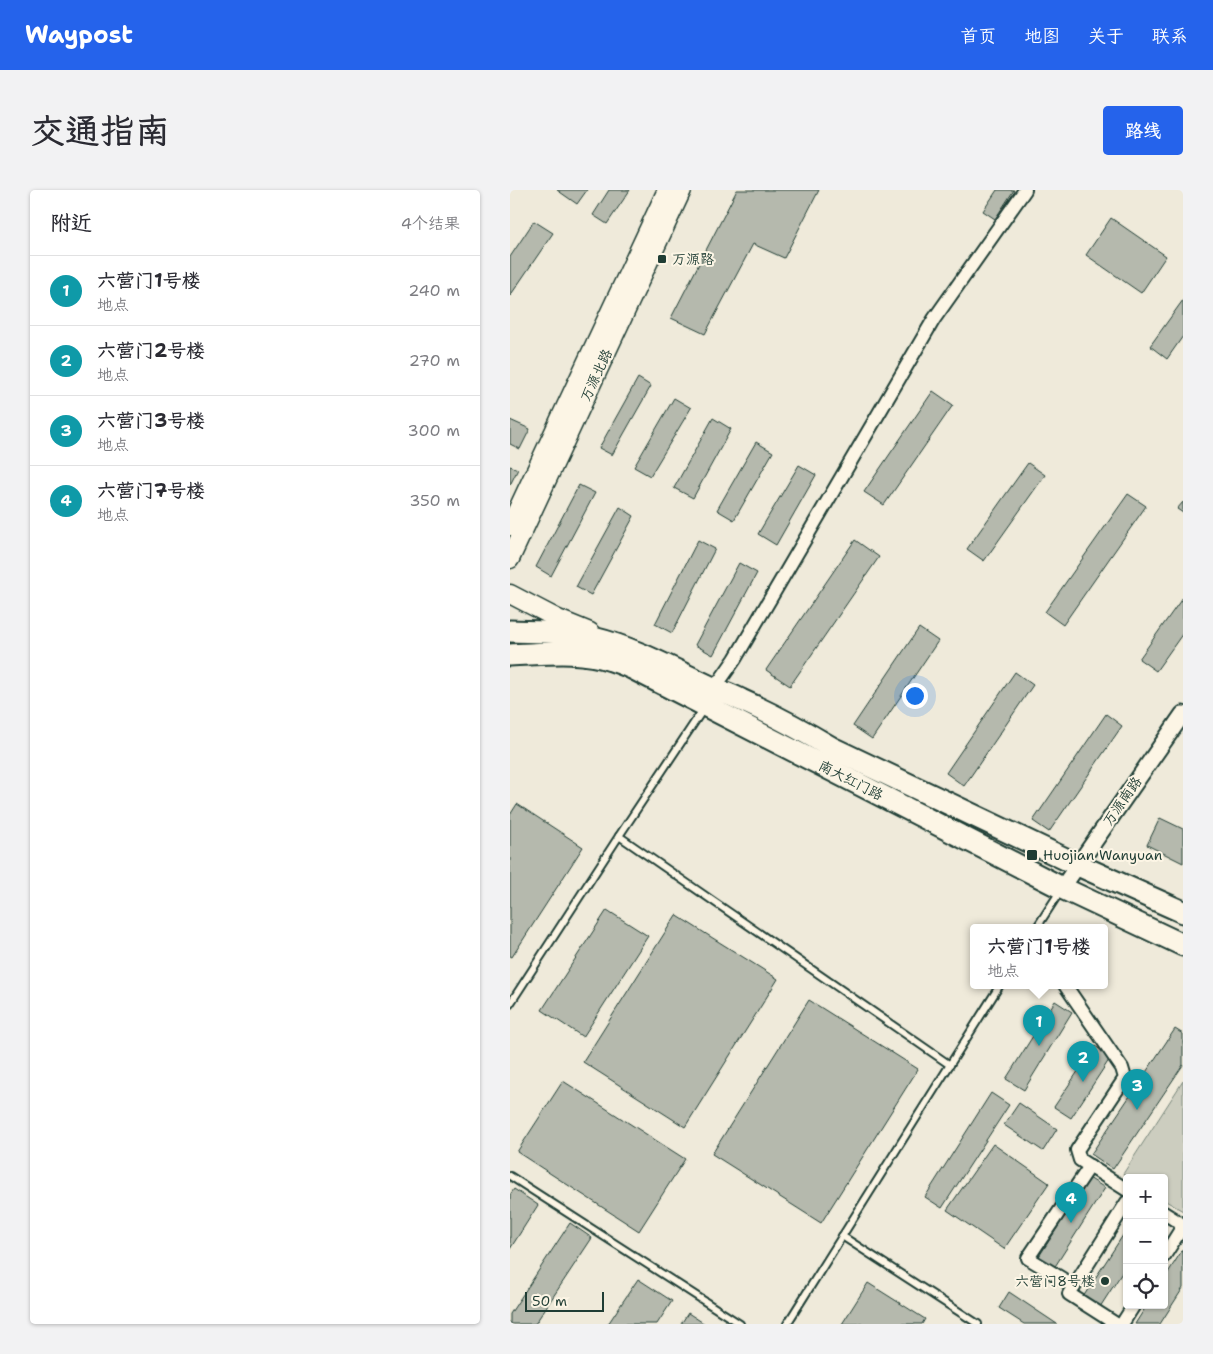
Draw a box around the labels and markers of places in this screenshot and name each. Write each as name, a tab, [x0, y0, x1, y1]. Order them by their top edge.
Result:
place label: 万源路	[672, 250, 714, 268]
marker: 万源路	[656, 253, 668, 265]
place label: Huojian Wanyuan	[1043, 846, 1163, 864]
marker: Huojian Wanyuan	[1025, 848, 1039, 862]
pin: 1	[1023, 1005, 1055, 1046]
pin: 2	[1067, 1041, 1099, 1082]
pin: 3	[1121, 1069, 1153, 1110]
pin: 4	[1055, 1182, 1087, 1223]
place label: 六营门8号楼	[1015, 1272, 1095, 1290]
marker: 六营门8号楼	[1099, 1275, 1111, 1287]

